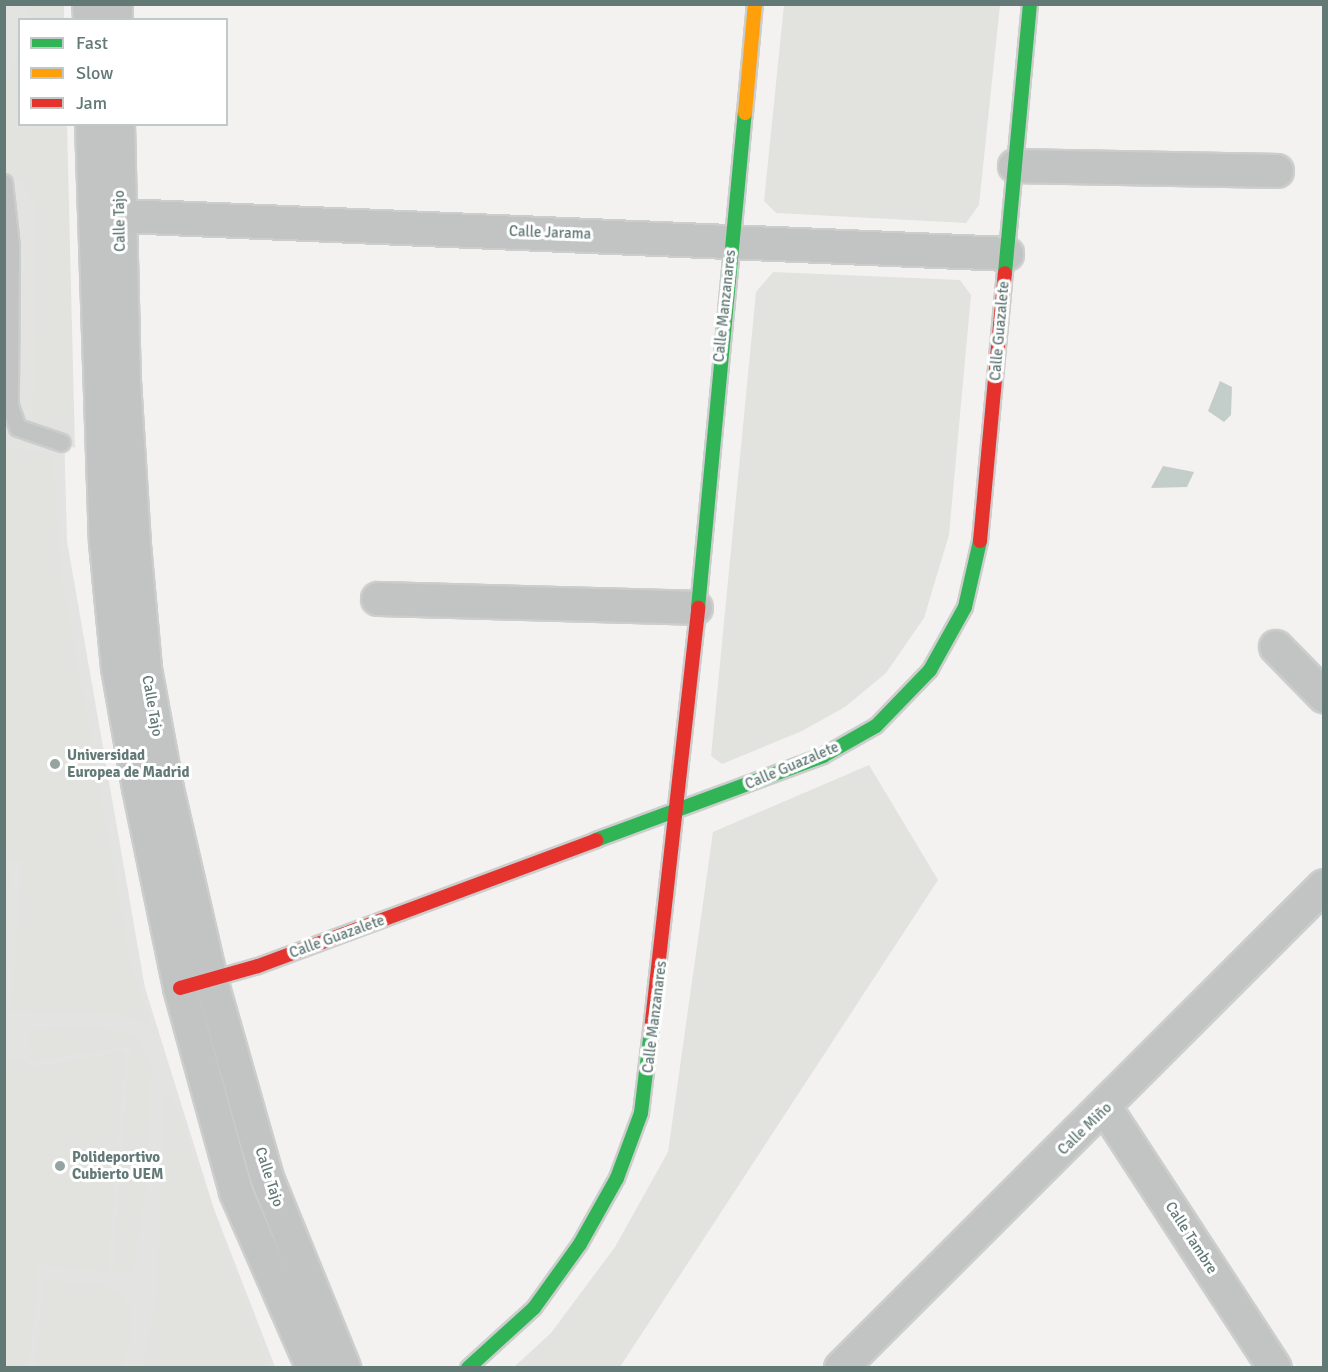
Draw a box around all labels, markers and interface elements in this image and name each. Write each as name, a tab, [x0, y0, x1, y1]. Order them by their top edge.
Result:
legend	[18, 18, 228, 126]
text: Fast	[76, 32, 108, 54]
text: Slow	[76, 62, 113, 84]
text: Jam	[76, 92, 107, 114]
street label: Calle Tajo	[110, 190, 130, 252]
street label: Calle Jarama	[509, 223, 591, 243]
street label: Calle Manzanares	[710, 249, 740, 363]
street label: Calle Guazalete	[987, 280, 1013, 382]
street label: Calle Tajo	[138, 674, 166, 738]
street label: Calle Guazalete	[742, 738, 842, 794]
place label: Universidad Europea de Madrid	[67, 746, 190, 781]
marker: Universidad Europea de Madrid	[48, 757, 62, 771]
street label: Calle Guazalete	[287, 911, 387, 963]
street label: Calle Manzanares	[639, 960, 671, 1074]
street label: Calle Miño	[1054, 1099, 1116, 1159]
street label: Calle Tajo	[251, 1145, 287, 1209]
place label: Polideportivo Cubierto UEM	[72, 1148, 164, 1183]
marker: Polideportivo Cubierto UEM	[53, 1159, 67, 1173]
street label: Calle Tambre	[1161, 1199, 1221, 1277]

